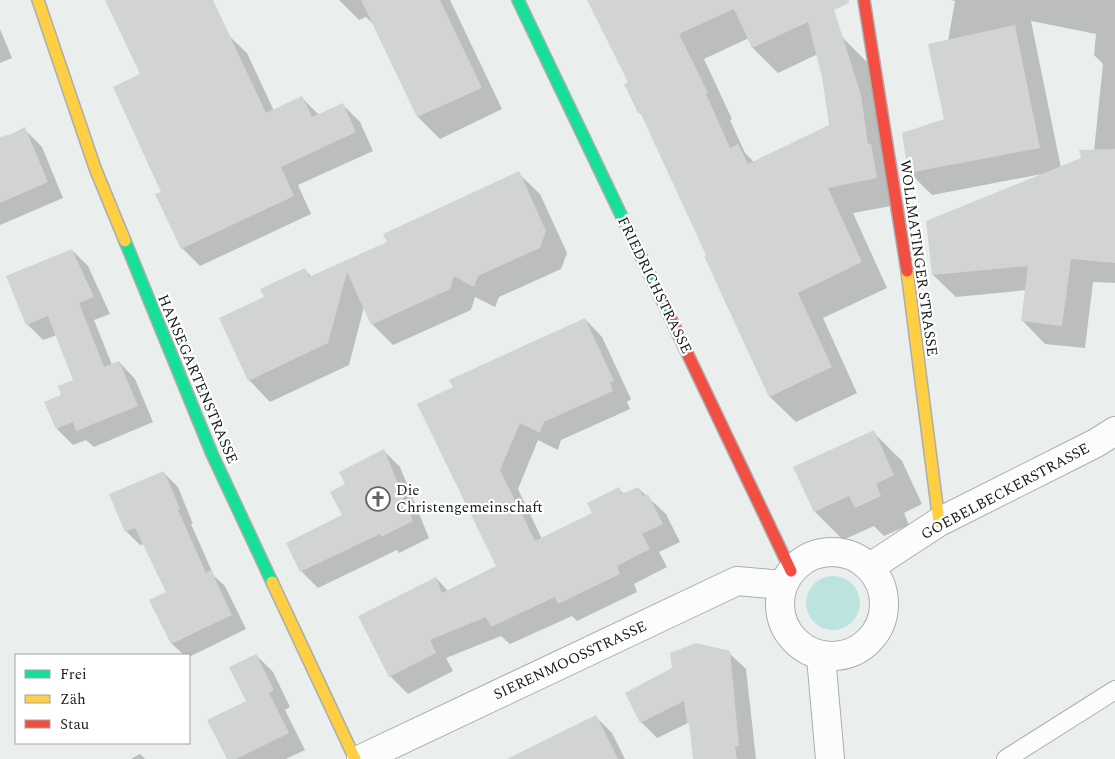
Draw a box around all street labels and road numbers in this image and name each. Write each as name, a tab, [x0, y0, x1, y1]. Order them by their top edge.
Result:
street label: WOLLMATINGER STRASSE	[893, 158, 944, 358]
street label: FRIEDRICHSTRASSE	[611, 213, 698, 358]
street label: HANSEGARTENSTRASSE	[151, 291, 244, 468]
street label: GOEBELBECKERSTRASSE	[917, 437, 1094, 546]
street label: SIERENMOOSSTRASSE	[490, 615, 651, 706]

